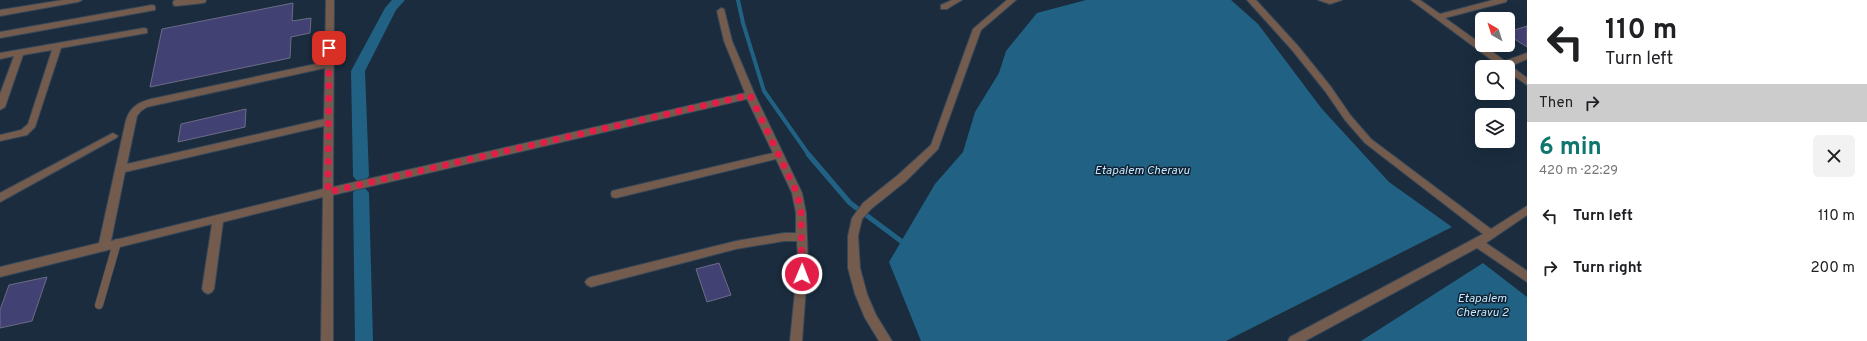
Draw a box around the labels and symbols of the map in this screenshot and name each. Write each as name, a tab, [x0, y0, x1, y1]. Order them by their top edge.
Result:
north arrow	[1475, 12, 1515, 52]
pin	[312, 31, 346, 65]
water label: Etapalem Cheravu	[1095, 163, 1190, 179]
position arrow	[781, 253, 823, 295]
water label: Etapalem Cheravu 2	[1456, 291, 1509, 321]

